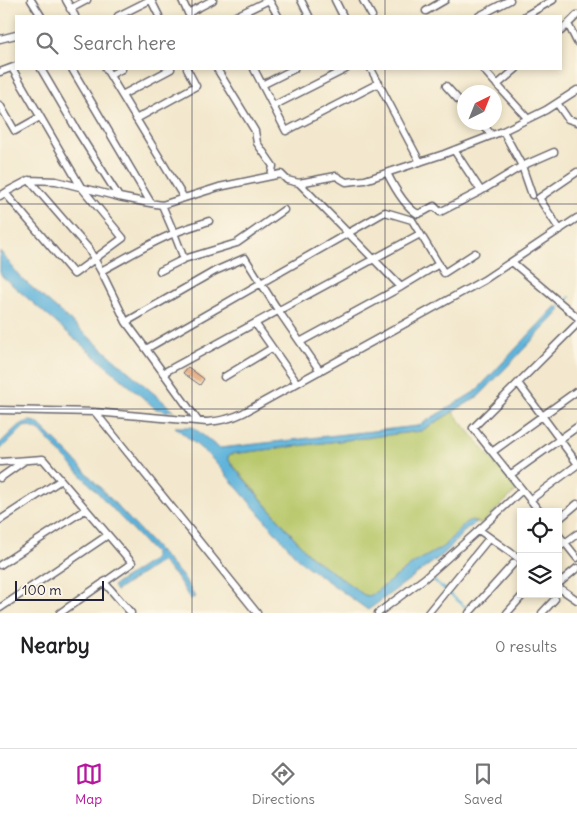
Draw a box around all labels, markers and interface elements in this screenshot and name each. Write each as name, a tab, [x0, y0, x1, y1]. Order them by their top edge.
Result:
search box	[15, 15, 562, 70]
icon: search	[33, 29, 61, 57]
text: Search here	[73, 31, 176, 55]
north arrow	[457, 85, 502, 130]
map controls	[517, 508, 562, 598]
button: locate	[517, 508, 562, 553]
button: layers	[517, 553, 562, 598]
scale bar	[15, 578, 104, 601]
text: 100 m	[22, 581, 62, 599]
text: Nearby	[20, 632, 90, 659]
text: 0 results	[495, 636, 557, 656]
tab: Map	[75, 760, 103, 808]
tab: Directions	[252, 760, 315, 808]
tab: Saved	[464, 760, 502, 808]

